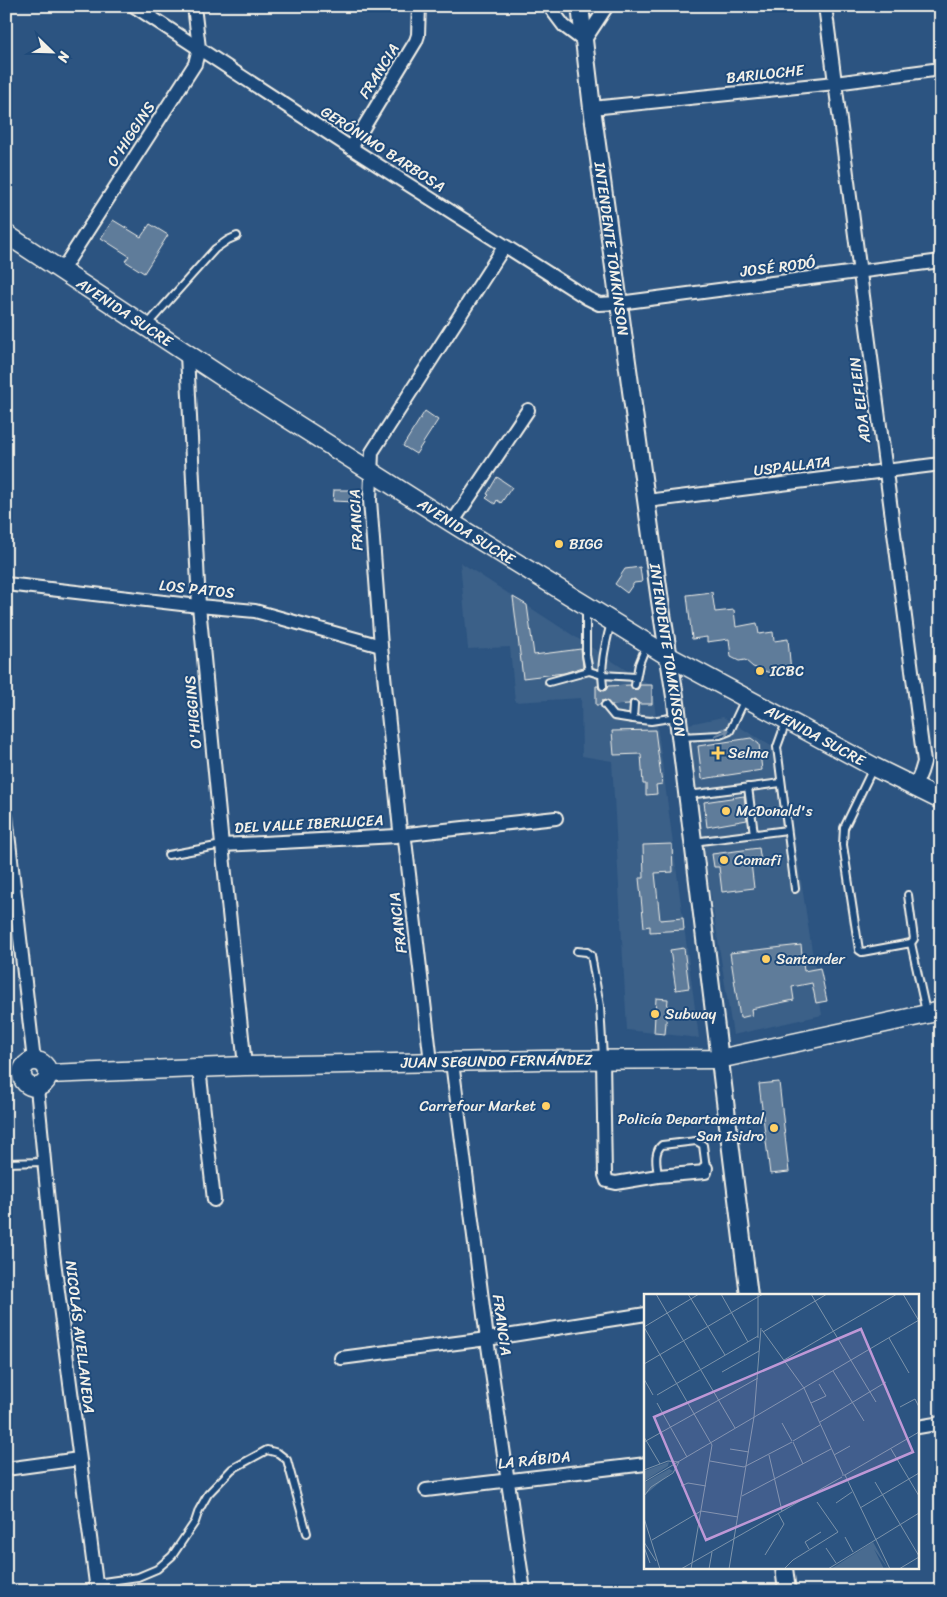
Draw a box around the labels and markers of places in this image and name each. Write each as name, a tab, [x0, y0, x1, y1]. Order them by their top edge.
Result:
place label: BIGG	[569, 531, 603, 557]
marker: BIGG	[553, 538, 565, 550]
place label: ICBC	[769, 658, 804, 684]
marker: ICBC	[754, 665, 766, 677]
place label: Selma	[728, 740, 769, 766]
marker: Selma	[712, 747, 724, 759]
place label: McDonald's	[736, 798, 813, 824]
marker: McDonald's	[720, 805, 732, 817]
place label: Comafi	[734, 847, 782, 873]
marker: Comafi	[718, 854, 730, 866]
place label: Santander	[776, 946, 845, 972]
marker: Santander	[760, 953, 772, 965]
place label: Subway	[665, 1001, 717, 1027]
marker: Subway	[649, 1008, 661, 1020]
place label: Carrefour Market	[419, 1093, 536, 1119]
marker: Carrefour Market	[540, 1100, 552, 1112]
place label: Policía Departamental San Isidro	[618, 1106, 765, 1149]
marker: Policía Departamental San Isidro	[768, 1122, 780, 1134]

